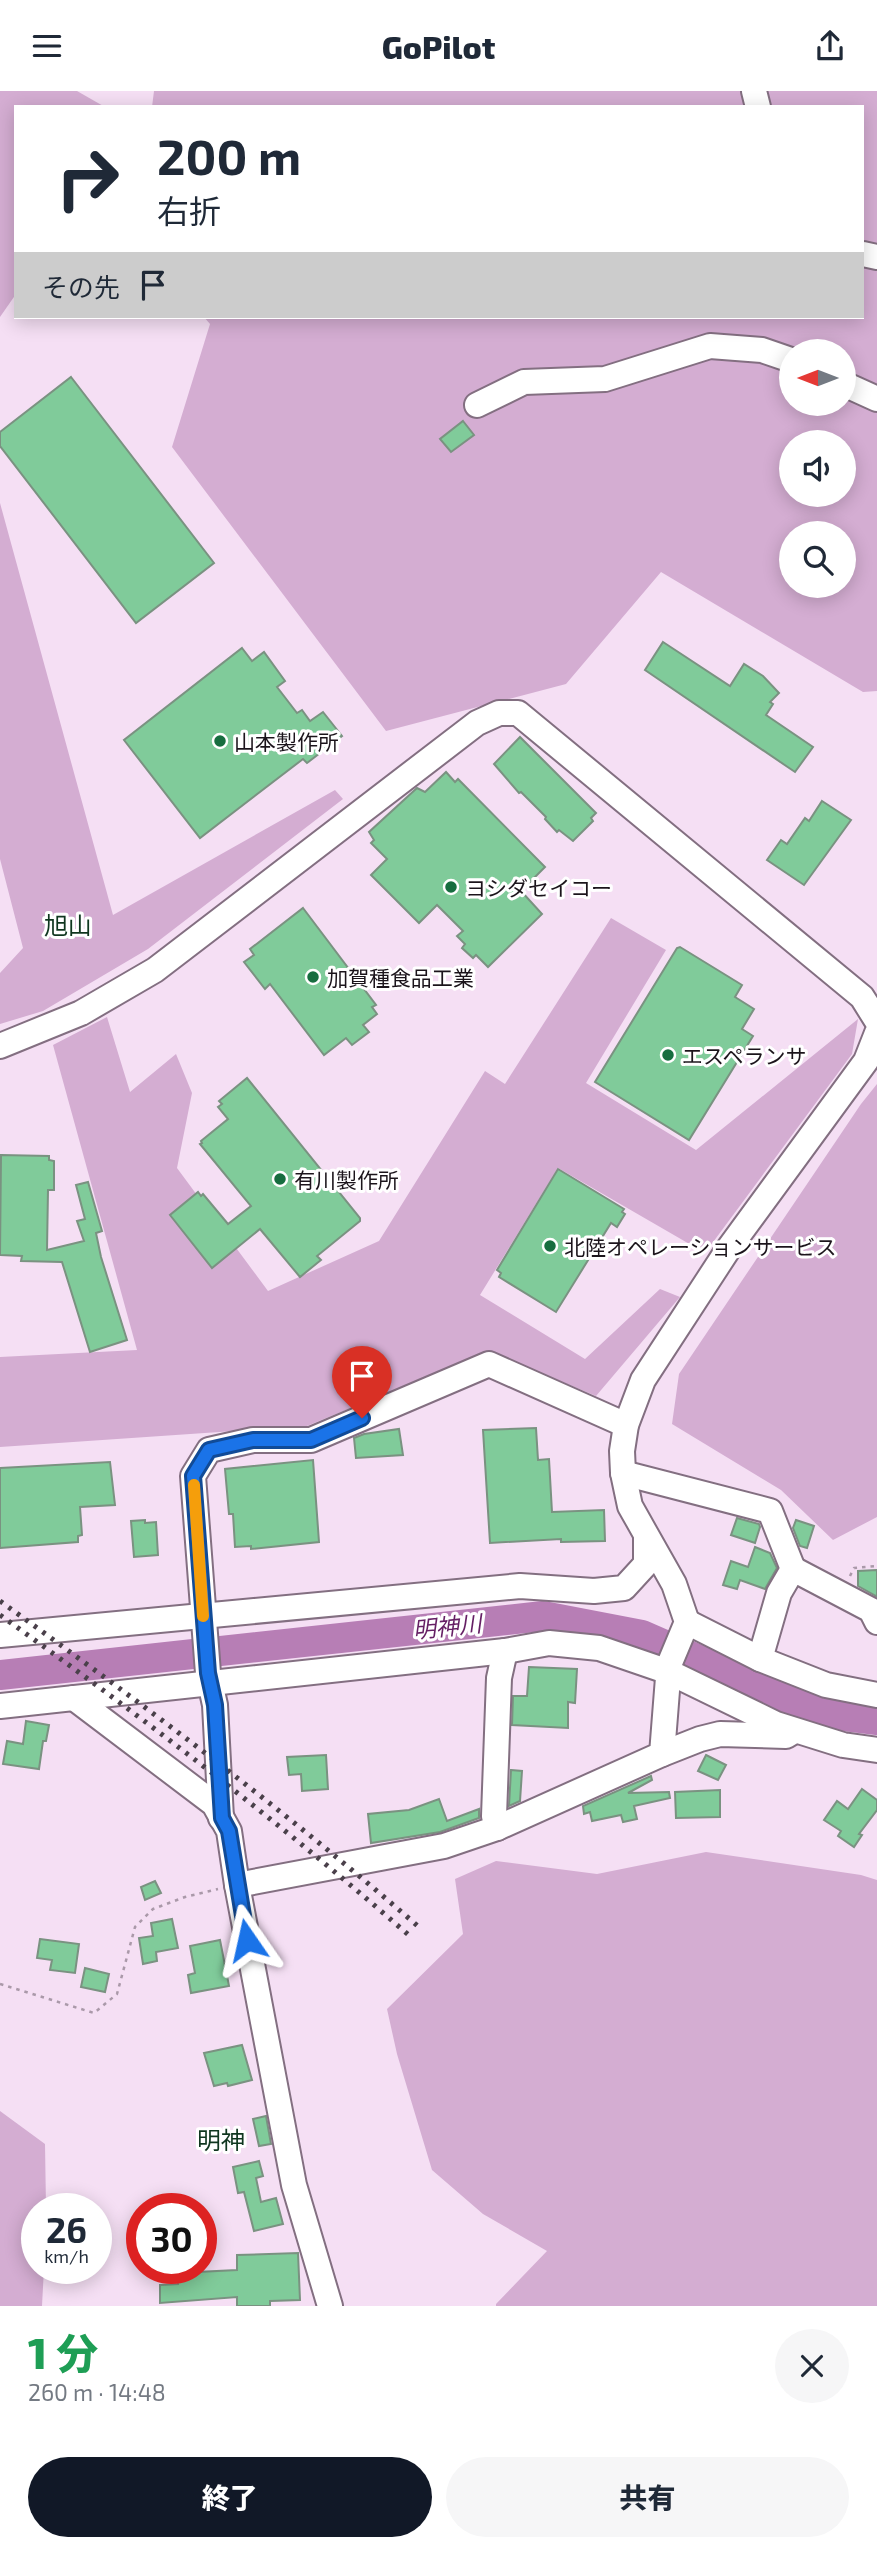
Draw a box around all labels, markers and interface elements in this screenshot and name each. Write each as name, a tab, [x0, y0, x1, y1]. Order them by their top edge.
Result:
icon: menu	[28, 27, 66, 65]
text: GoPilot	[382, 27, 495, 65]
icon: share	[811, 27, 849, 65]
text: 200 m	[157, 126, 301, 185]
icon: right	[42, 133, 133, 224]
text: 右折	[157, 191, 221, 229]
icon: arrive	[134, 266, 172, 304]
text: その先	[42, 271, 120, 302]
north arrow	[779, 339, 856, 417]
map controls	[779, 339, 856, 598]
button: sound	[779, 430, 856, 507]
button: search	[779, 521, 856, 598]
place label: 山本製作所	[234, 729, 339, 754]
marker: 山本製作所	[212, 733, 228, 749]
place label: ヨシダセイコー	[465, 875, 612, 900]
marker: ヨシダセイコー	[443, 879, 459, 895]
district label: 旭山	[44, 910, 92, 939]
place label: 加賀種食品工業	[327, 965, 474, 990]
marker: 加賀種食品工業	[305, 969, 321, 985]
place label: エスペランサ	[682, 1043, 807, 1068]
marker: エスペランサ	[660, 1047, 676, 1063]
place label: 有川製作所	[294, 1167, 399, 1192]
marker: 有川製作所	[272, 1171, 288, 1187]
place label: 北陸オペレーションサービス	[564, 1234, 837, 1259]
marker: 北陸オペレーションサービス	[542, 1238, 558, 1254]
pin	[332, 1346, 392, 1418]
icon: arrive	[343, 1357, 381, 1395]
water label: 明神川	[411, 1608, 486, 1644]
position arrow	[210, 1903, 284, 1977]
district label: 明神	[197, 2125, 245, 2154]
speed limit sign: 30	[126, 2193, 217, 2284]
text: 26	[46, 2208, 87, 2250]
text: km/h	[44, 2245, 89, 2267]
text: 1 分	[28, 2327, 98, 2377]
button: close	[775, 2329, 849, 2403]
text: 260 m · 14:48	[28, 2378, 166, 2406]
button: 終了	[28, 2457, 432, 2537]
button: 共有	[446, 2457, 849, 2537]

